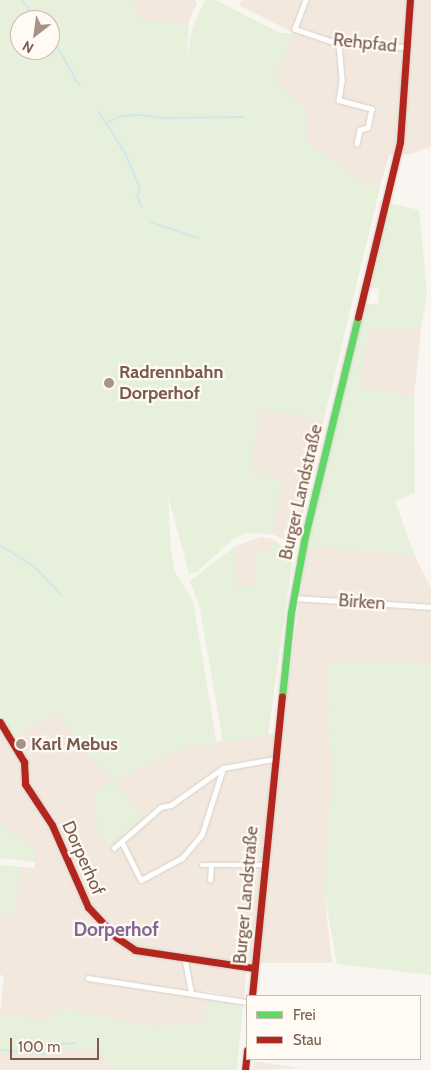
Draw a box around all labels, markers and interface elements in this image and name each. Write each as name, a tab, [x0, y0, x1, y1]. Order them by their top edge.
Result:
north arrow	[10, 10, 60, 60]
street label: Rehpfad	[332, 29, 398, 57]
text: N	[19, 37, 37, 57]
place label: Radrennbahn Dorperhof	[119, 362, 223, 404]
marker: Radrennbahn Dorperhof	[103, 377, 115, 389]
street label: Burger Landstraße	[275, 422, 327, 562]
street label: Birken	[338, 590, 386, 614]
place label: Karl Mebus	[31, 733, 118, 755]
marker: Karl Mebus	[15, 738, 27, 750]
street label: Dorperhof	[57, 818, 109, 898]
street label: Burger Landstraße	[229, 825, 263, 965]
district label: Dorperhof	[73, 919, 159, 941]
legend	[246, 995, 421, 1060]
text: Frei	[293, 1006, 316, 1024]
scale bar	[12, 1028, 101, 1060]
text: Stau	[293, 1031, 322, 1049]
text: 100 m	[18, 1038, 60, 1056]

